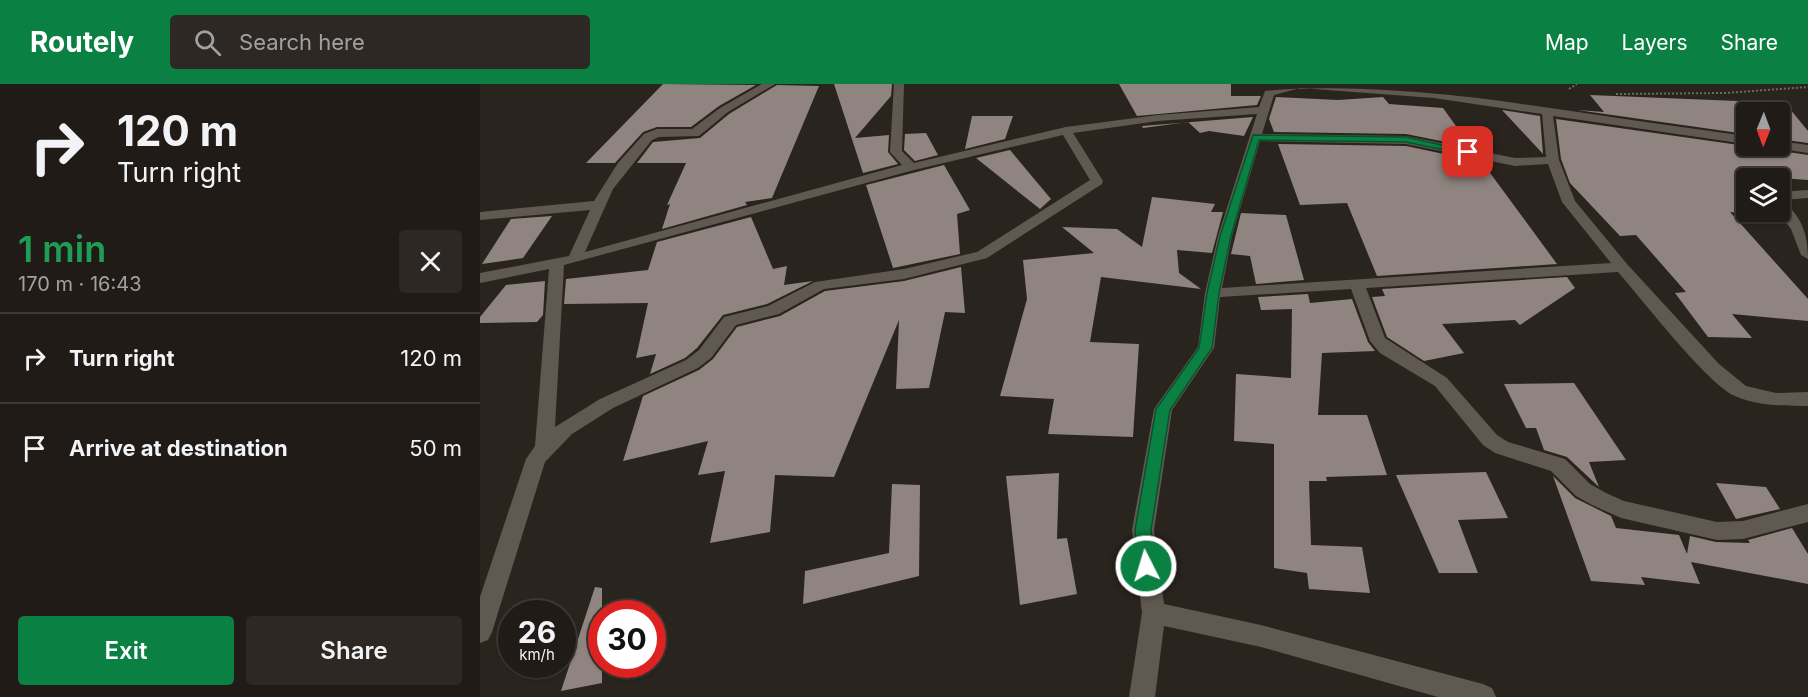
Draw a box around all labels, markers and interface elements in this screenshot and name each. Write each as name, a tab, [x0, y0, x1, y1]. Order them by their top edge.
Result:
search box	[170, 15, 590, 69]
text: Routely	[30, 25, 134, 59]
icon: search	[191, 26, 224, 59]
text: Search here	[239, 29, 365, 55]
text: Map	[1545, 30, 1589, 55]
text: Layers	[1622, 30, 1688, 55]
text: Share	[1721, 30, 1778, 55]
north arrow	[1736, 102, 1790, 156]
map controls	[1736, 102, 1790, 222]
text: 120 m	[117, 105, 238, 156]
icon: right	[18, 108, 96, 186]
pin	[1442, 126, 1493, 177]
icon: arrive	[1451, 135, 1484, 168]
text: Turn right	[117, 156, 241, 189]
button: layers	[1736, 168, 1790, 222]
text: 1 min	[18, 227, 106, 271]
button: close	[399, 230, 462, 293]
text: 170 m · 16:43	[18, 272, 142, 296]
icon: right	[18, 342, 51, 375]
text: Turn right	[69, 345, 175, 371]
text: 120 m	[400, 345, 462, 371]
icon: arrive	[18, 432, 51, 465]
text: Arrive at destination	[69, 435, 288, 461]
text: 50 m	[409, 435, 462, 461]
position arrow	[1114, 534, 1178, 598]
speed limit sign: 30	[588, 600, 666, 678]
text: 26	[518, 614, 556, 650]
button: Exit	[18, 616, 234, 685]
button: Share	[246, 616, 462, 685]
text: km/h	[519, 645, 555, 664]

